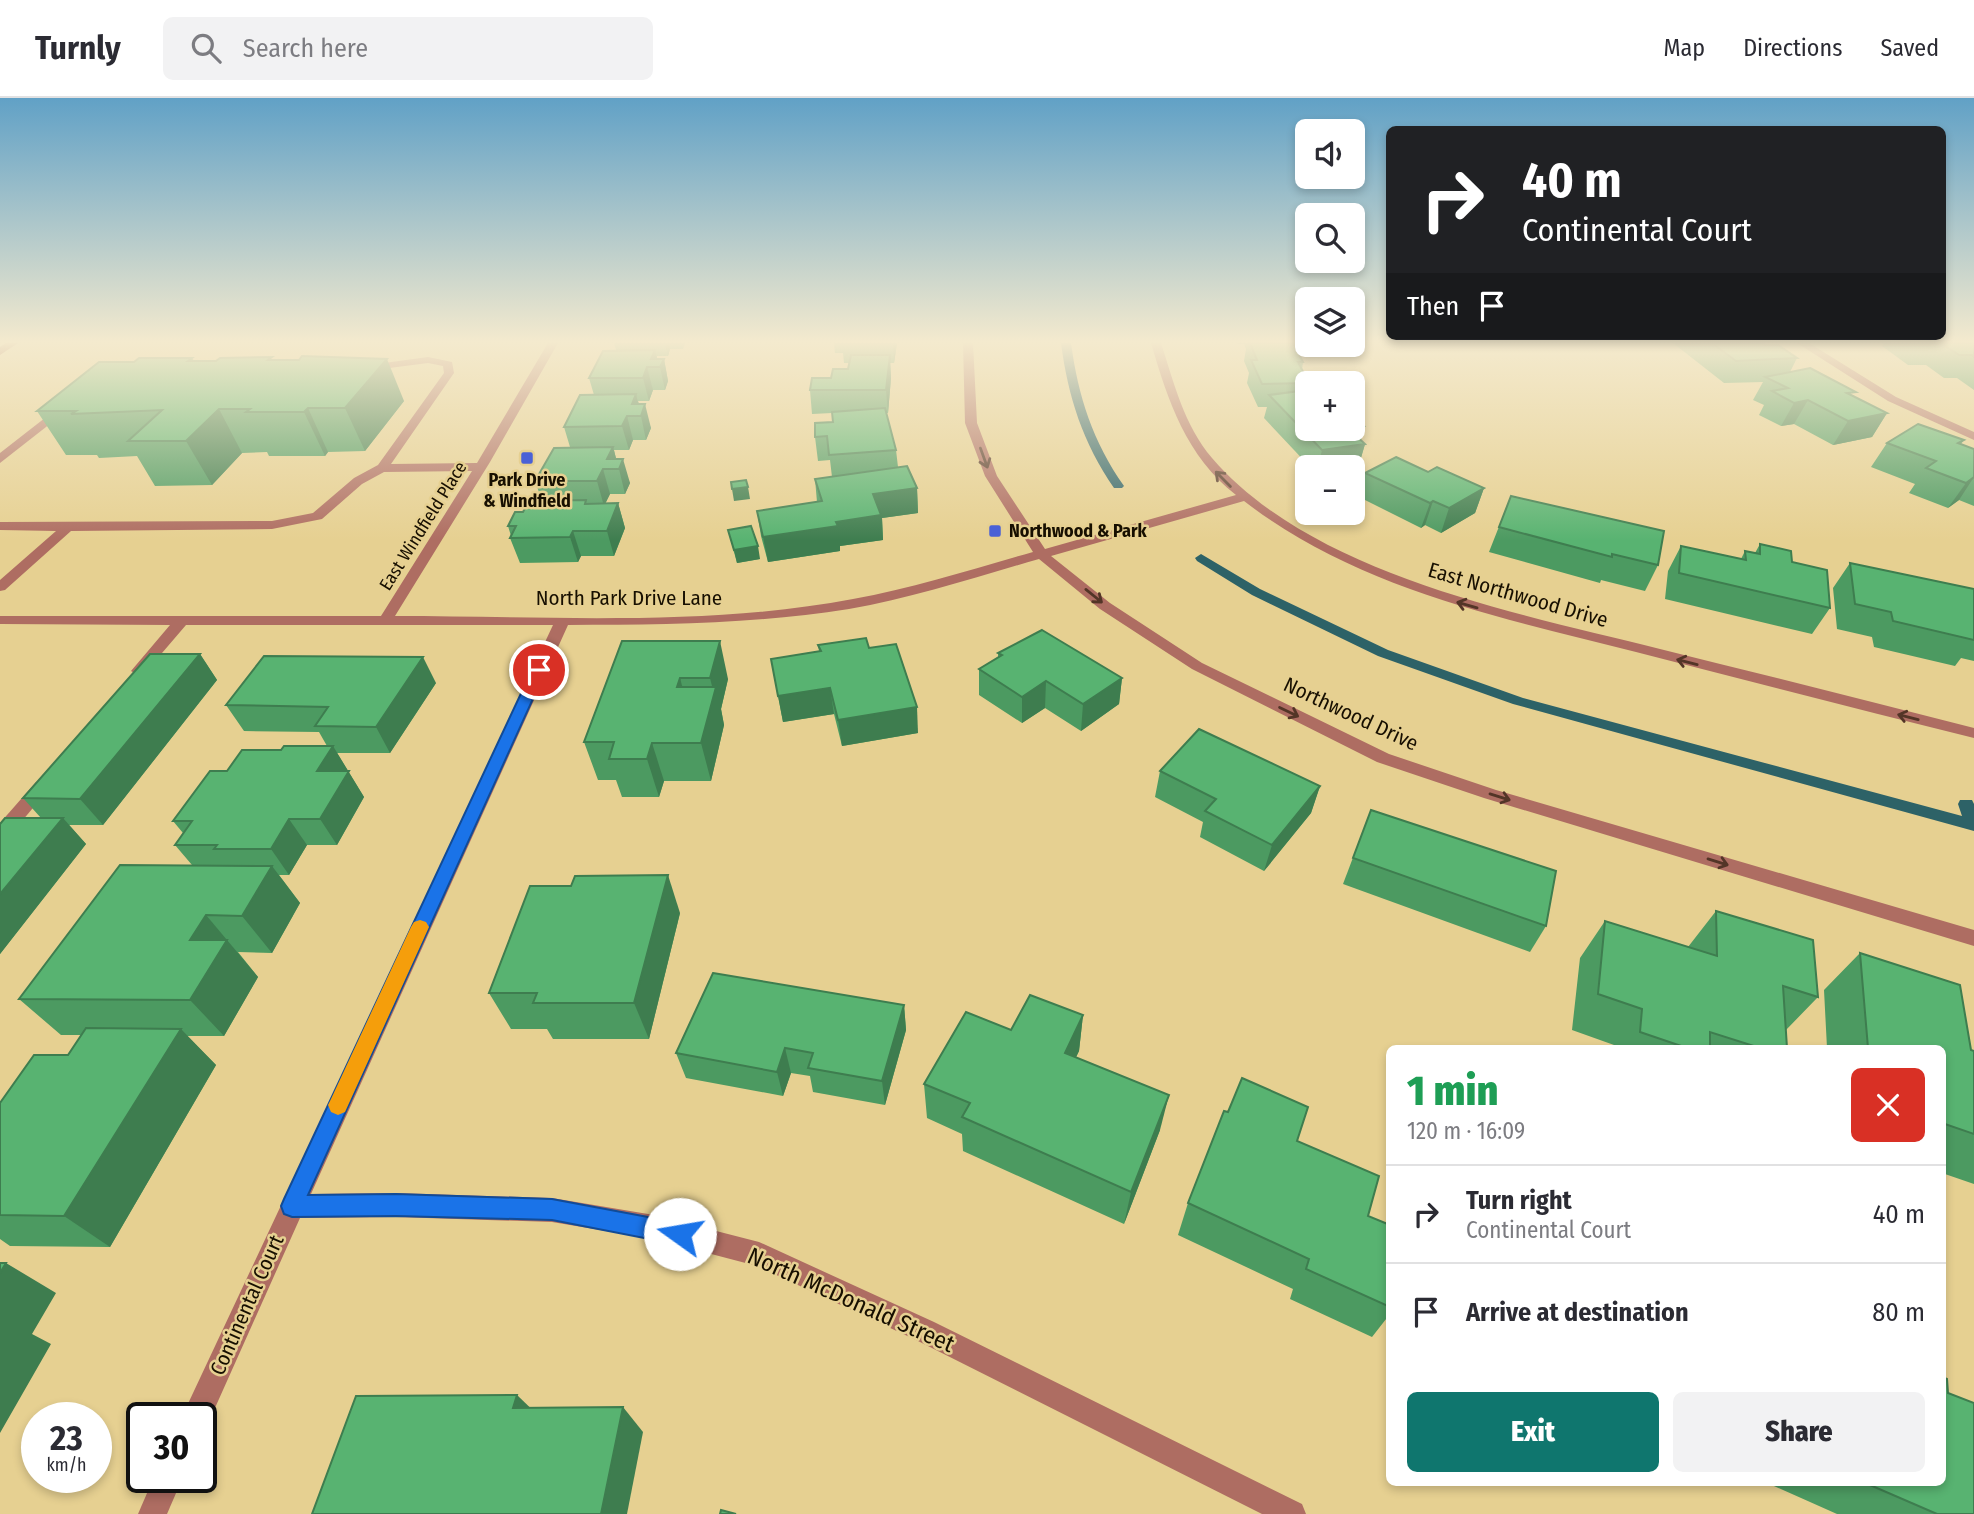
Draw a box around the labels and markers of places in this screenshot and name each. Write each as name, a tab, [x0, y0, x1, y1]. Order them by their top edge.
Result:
marker: Park Drive & Windfield	[519, 450, 535, 466]
place label: Park Drive & Windfield	[483, 469, 571, 512]
place label: Northwood & Park	[1009, 520, 1148, 542]
marker: Northwood & Park	[987, 523, 1003, 539]
pin	[509, 640, 569, 700]

